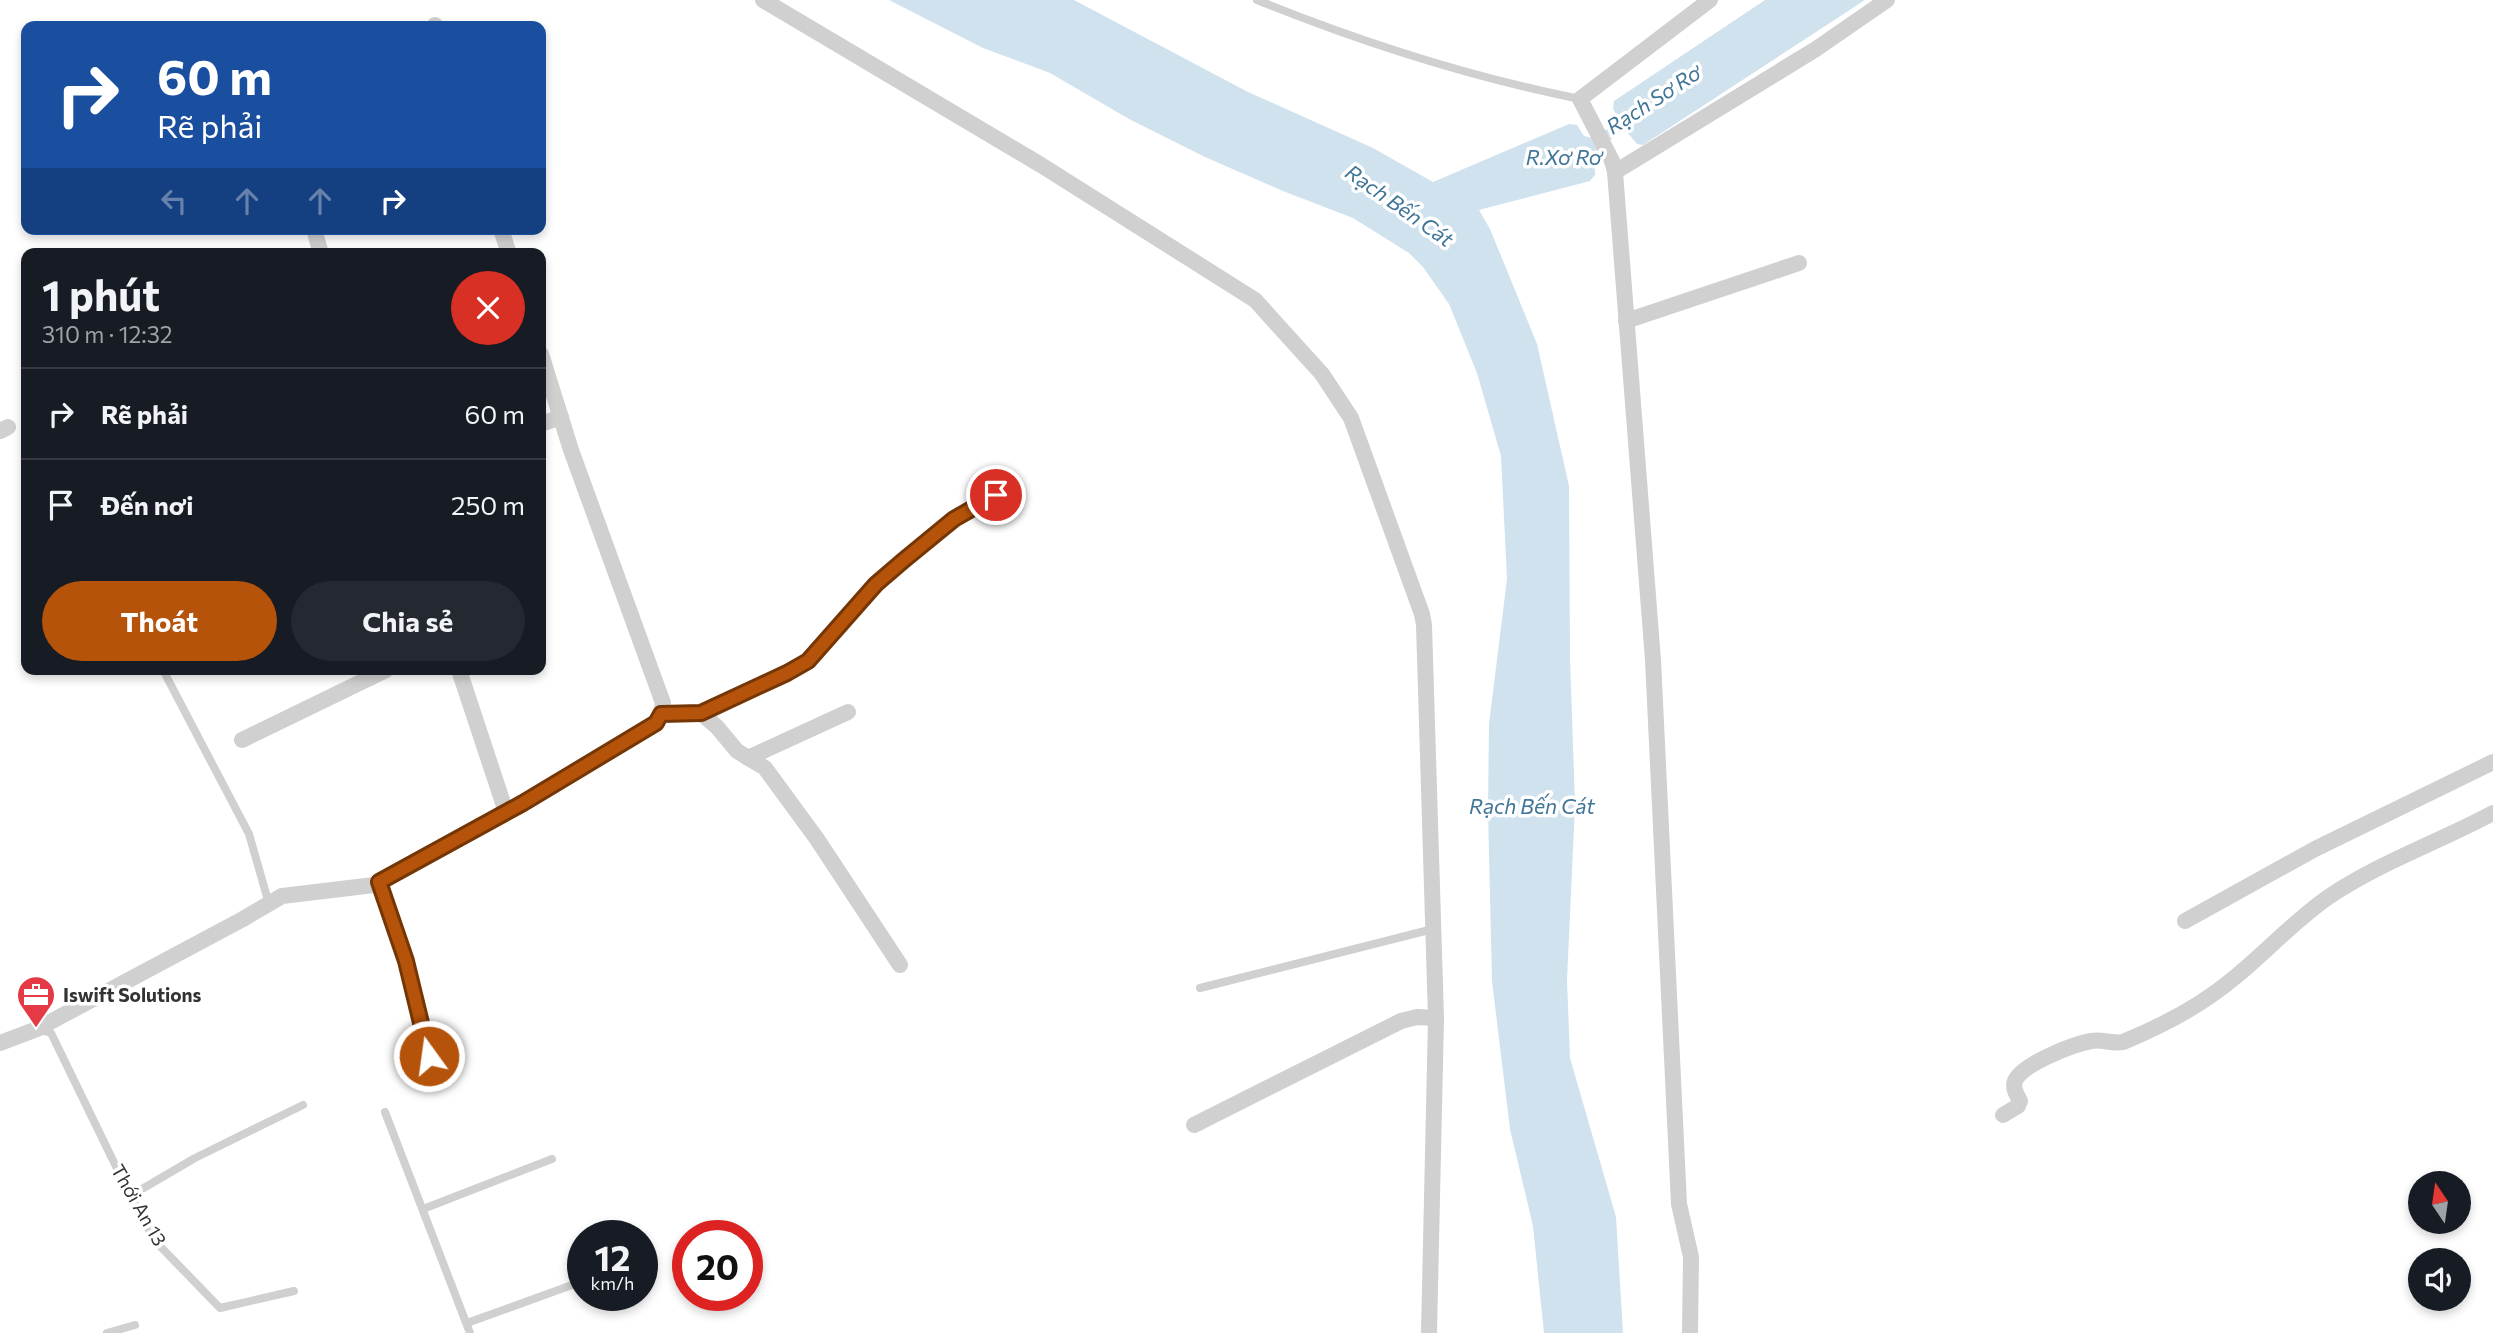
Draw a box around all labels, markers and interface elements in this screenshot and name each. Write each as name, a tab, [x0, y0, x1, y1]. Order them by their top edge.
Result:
text: 60 m	[157, 45, 272, 105]
icon: right	[42, 49, 133, 140]
water label: Rạch Sơ Rơ	[1601, 58, 1707, 139]
text: Rẽ phải	[157, 105, 262, 145]
water label: R.Xơ Rơ	[1526, 144, 1604, 169]
water label: Rạch Bến Cát	[1341, 158, 1459, 251]
icon: left	[155, 182, 193, 220]
icon: ahead	[228, 182, 266, 220]
icon: ahead	[301, 182, 339, 220]
icon: right	[374, 182, 412, 220]
text: 1 phút	[42, 268, 160, 320]
button: close	[451, 271, 525, 345]
text: 310 m · 12:32	[42, 320, 173, 348]
icon: right	[42, 395, 80, 433]
text: Rẽ phải	[101, 398, 188, 429]
text: 60 m	[465, 398, 525, 429]
pin	[966, 465, 1026, 525]
icon: arrive	[977, 476, 1015, 514]
icon: arrive	[42, 486, 80, 524]
text: Đến nơi	[101, 489, 194, 520]
text: 250 m	[451, 489, 525, 520]
button: Thoát	[42, 581, 277, 661]
button: Chia sẻ	[291, 581, 525, 661]
water label: Rạch Bến Cát	[1469, 793, 1595, 818]
office icon: Iswift Solutions	[15, 974, 57, 1029]
place label: Iswift Solutions	[63, 983, 202, 1006]
position arrow	[392, 1019, 466, 1093]
street label: Thới An 13	[107, 1160, 172, 1250]
north arrow	[2408, 1171, 2471, 1234]
map controls	[2408, 1171, 2471, 1311]
speed limit sign: 20	[672, 1220, 763, 1311]
text: 12	[595, 1235, 630, 1278]
button: sound	[2408, 1248, 2471, 1311]
text: km/h	[591, 1272, 634, 1294]

